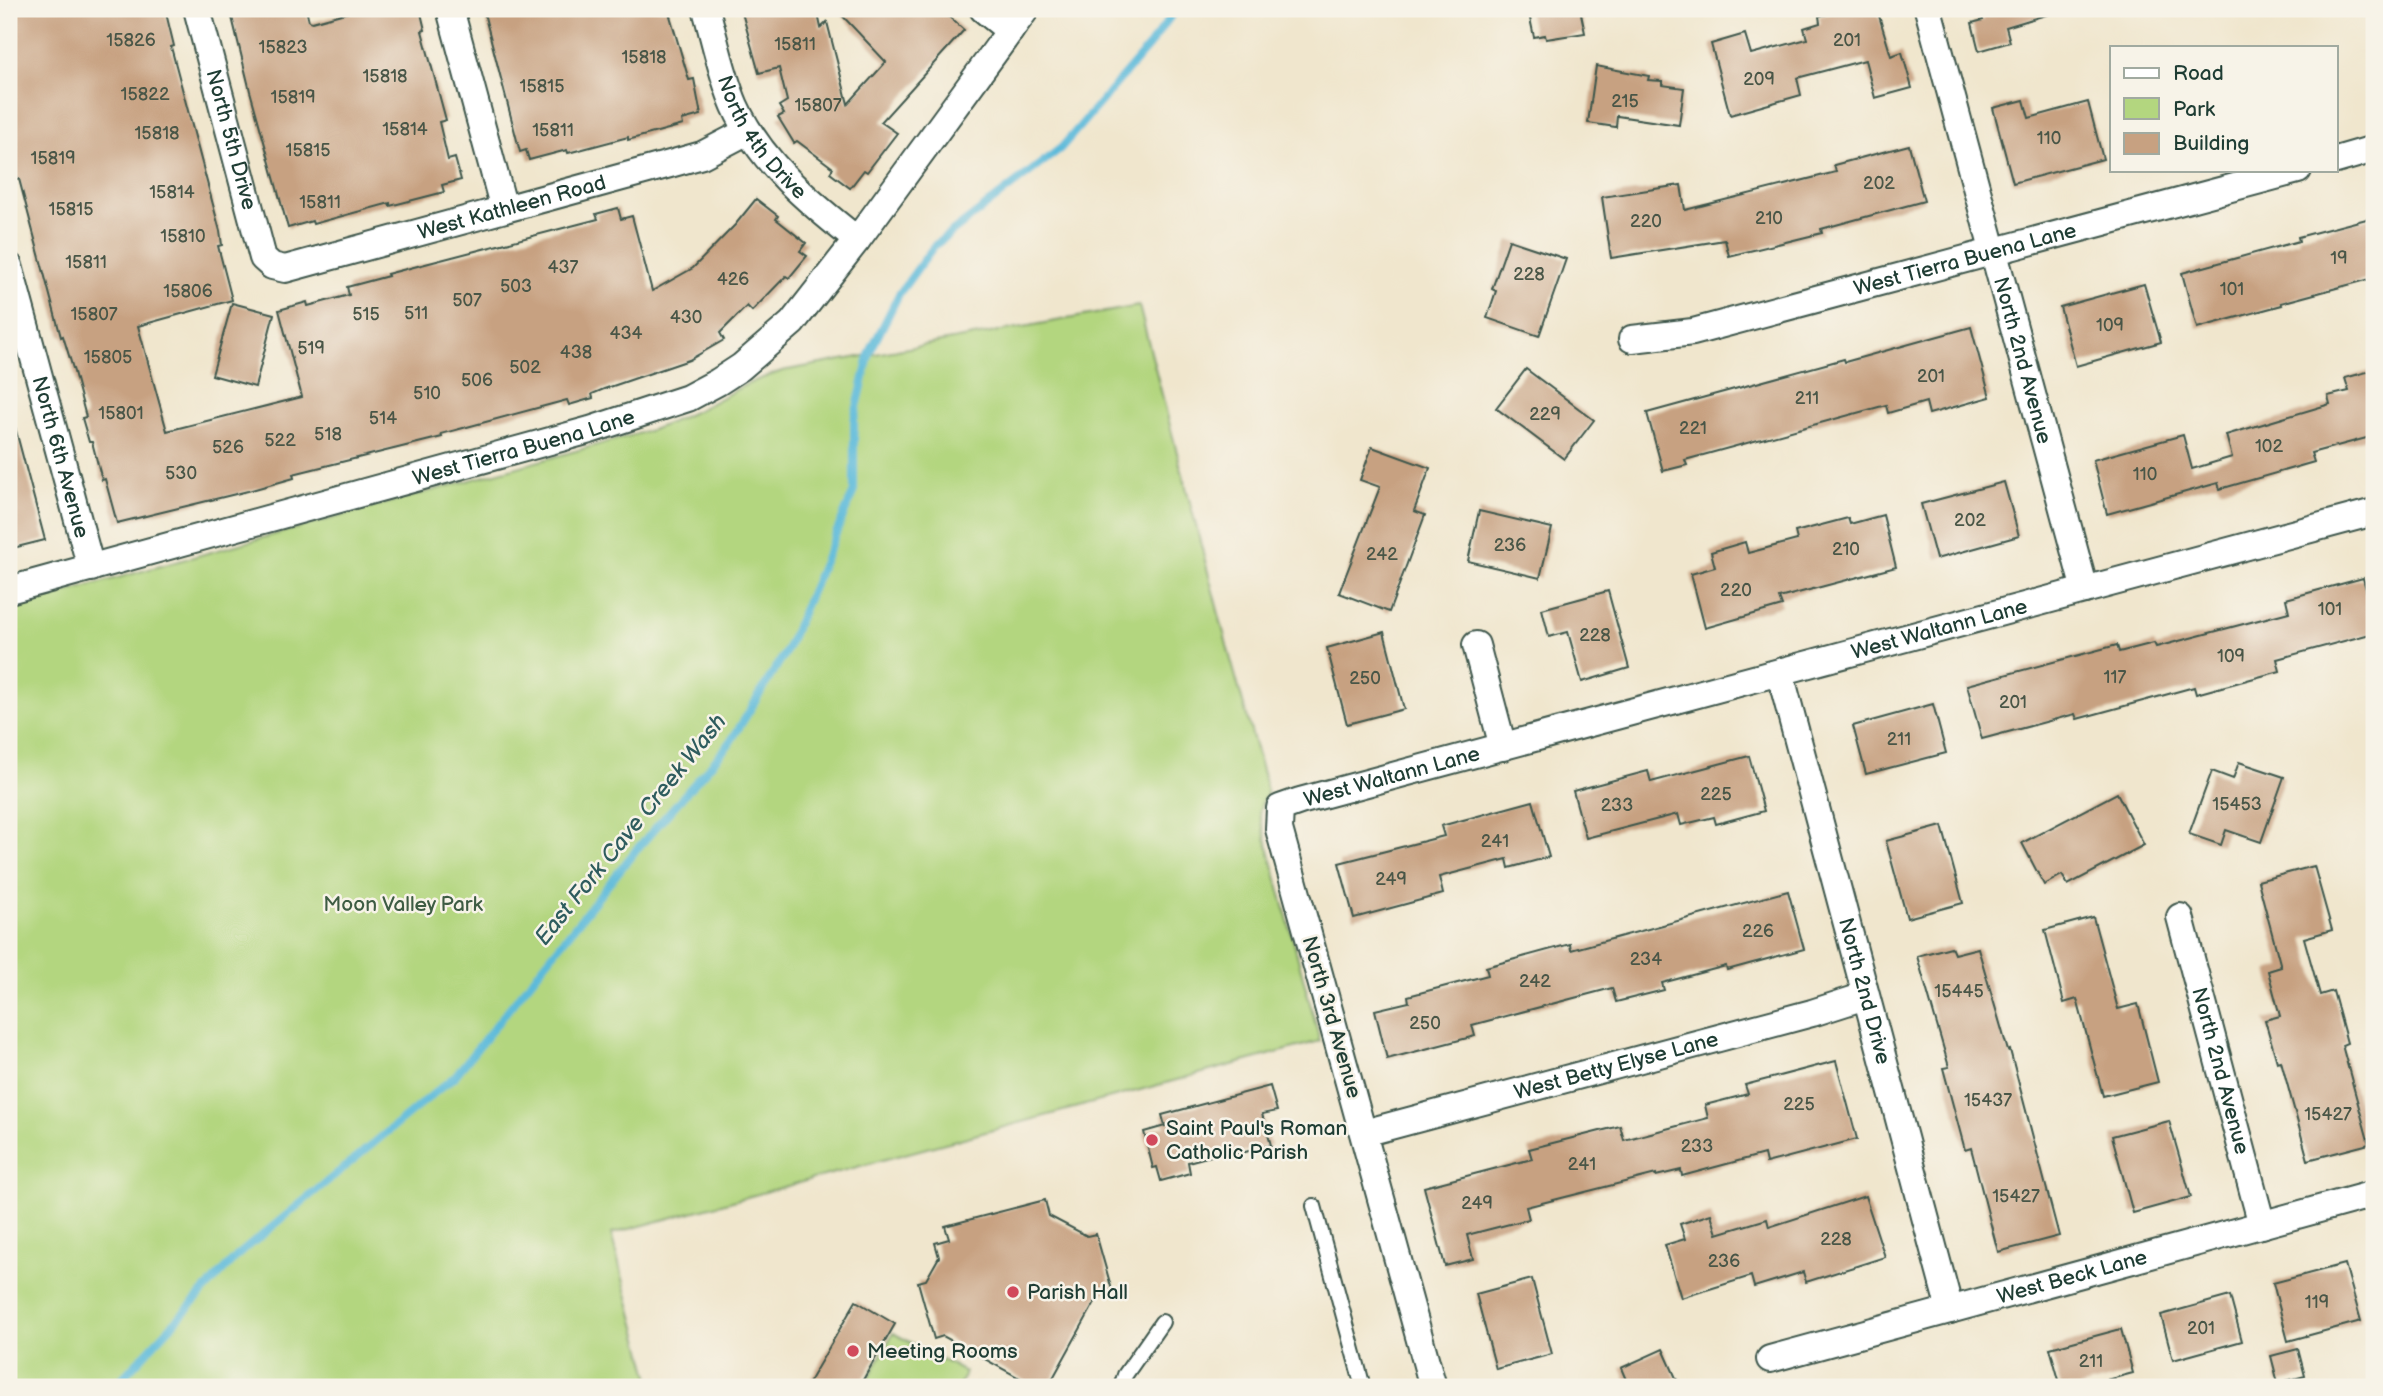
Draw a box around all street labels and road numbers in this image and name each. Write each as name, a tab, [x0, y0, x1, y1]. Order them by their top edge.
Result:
street label: North 5th Drive	[201, 67, 262, 213]
street label: North 4th Drive	[712, 72, 812, 205]
street label: West Kathleen Road	[415, 170, 609, 245]
street label: West Tierra Buena Lane	[1851, 218, 2079, 301]
street label: North 2nd Avenue	[1988, 274, 2057, 447]
street label: North 6th Avenue	[27, 374, 94, 541]
street label: West Tierra Buena Lane	[410, 404, 638, 491]
street label: West Waltann Lane	[1848, 594, 2030, 665]
street label: West Waltann Lane	[1301, 741, 1483, 812]
street label: North 2nd Drive	[1833, 915, 1896, 1067]
street label: North 3rd Avenue	[1296, 933, 1367, 1101]
street label: North 2nd Avenue	[2186, 985, 2255, 1157]
street label: West Betty Elyse Lane	[1511, 1027, 1721, 1105]
street label: West Beck Lane	[1994, 1245, 2150, 1309]

